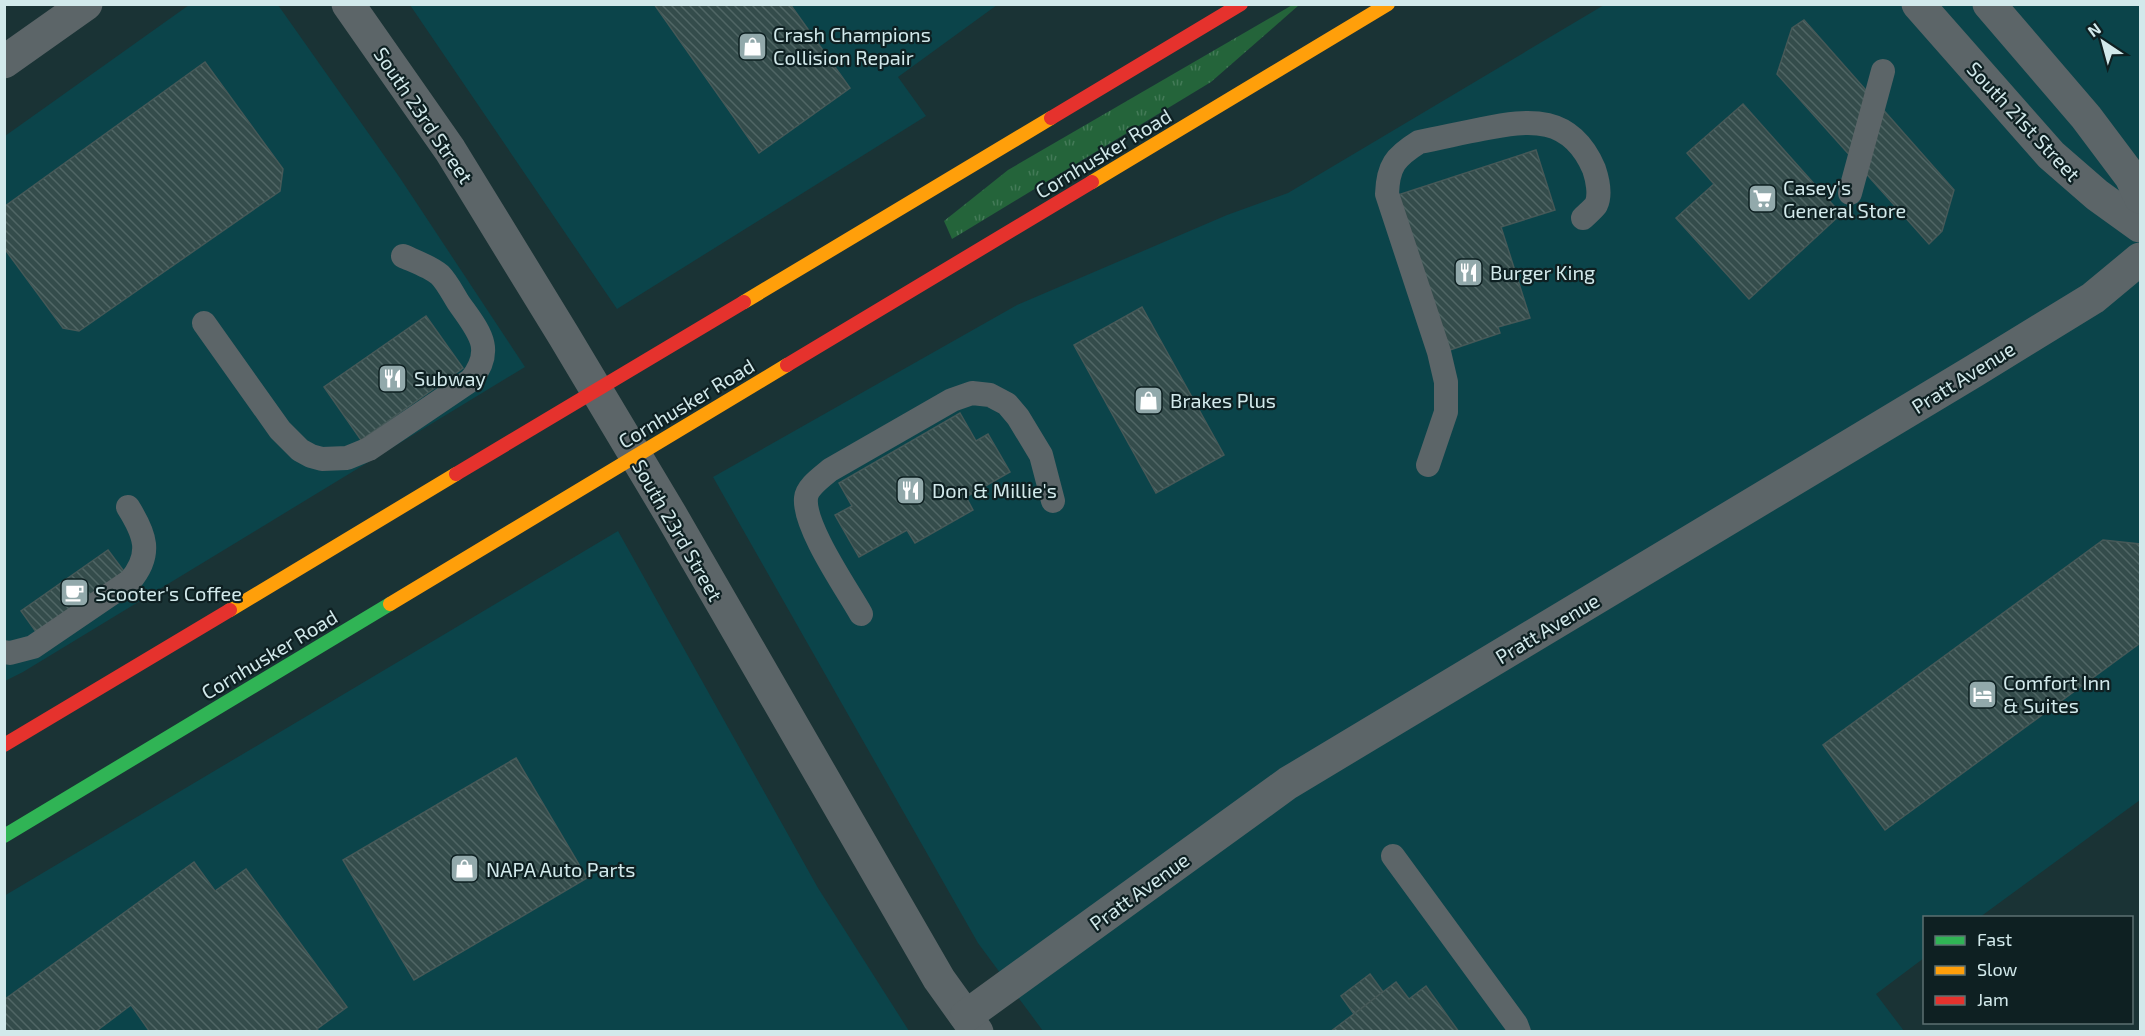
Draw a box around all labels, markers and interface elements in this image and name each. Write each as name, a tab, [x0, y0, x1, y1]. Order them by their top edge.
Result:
north arrow	[2073, 12, 2133, 72]
text: N	[2084, 18, 2104, 41]
place label: Crash Champions Collision Repair	[773, 22, 931, 69]
shop icon: Crash Champions Collision Repair	[736, 30, 768, 62]
street label: South 23rd Street	[369, 42, 479, 188]
street label: South 21st Street	[1962, 56, 2086, 186]
street label: Cornhusker Road	[1031, 103, 1175, 203]
place label: Casey's General Store	[1783, 175, 1906, 222]
supermarket icon: Casey's General Store	[1746, 183, 1778, 215]
restaurant icon: Burger King	[1453, 256, 1485, 288]
place label: Burger King	[1490, 260, 1595, 284]
street label: Pratt Avenue	[1907, 336, 2019, 418]
street label: Cornhusker Road	[614, 353, 758, 453]
restaurant icon: Subway	[377, 362, 409, 394]
place label: Subway	[414, 366, 486, 390]
shop icon: Brakes Plus	[1133, 384, 1165, 416]
place label: Brakes Plus	[1170, 388, 1276, 412]
street label: South 23rd Street	[628, 455, 728, 605]
restaurant icon: Don & Millie's	[895, 474, 927, 506]
place label: Don & Millie's	[932, 478, 1057, 502]
cafe icon: Scooter's Coffee	[58, 577, 90, 609]
place label: Scooter's Coffee	[95, 581, 242, 605]
street label: Pratt Avenue	[1491, 588, 1603, 668]
street label: Cornhusker Road	[197, 604, 341, 704]
place label: Comfort Inn & Suites	[2003, 670, 2111, 717]
hotel icon: Comfort Inn & Suites	[1966, 678, 1998, 710]
street label: Pratt Avenue	[1085, 847, 1193, 935]
shop icon: NAPA Auto Parts	[449, 853, 481, 885]
place label: NAPA Auto Parts	[486, 857, 635, 881]
legend	[1923, 916, 2133, 1024]
text: Fast	[1977, 928, 2012, 950]
text: Slow	[1977, 958, 2018, 980]
text: Jam	[1977, 988, 2009, 1010]

